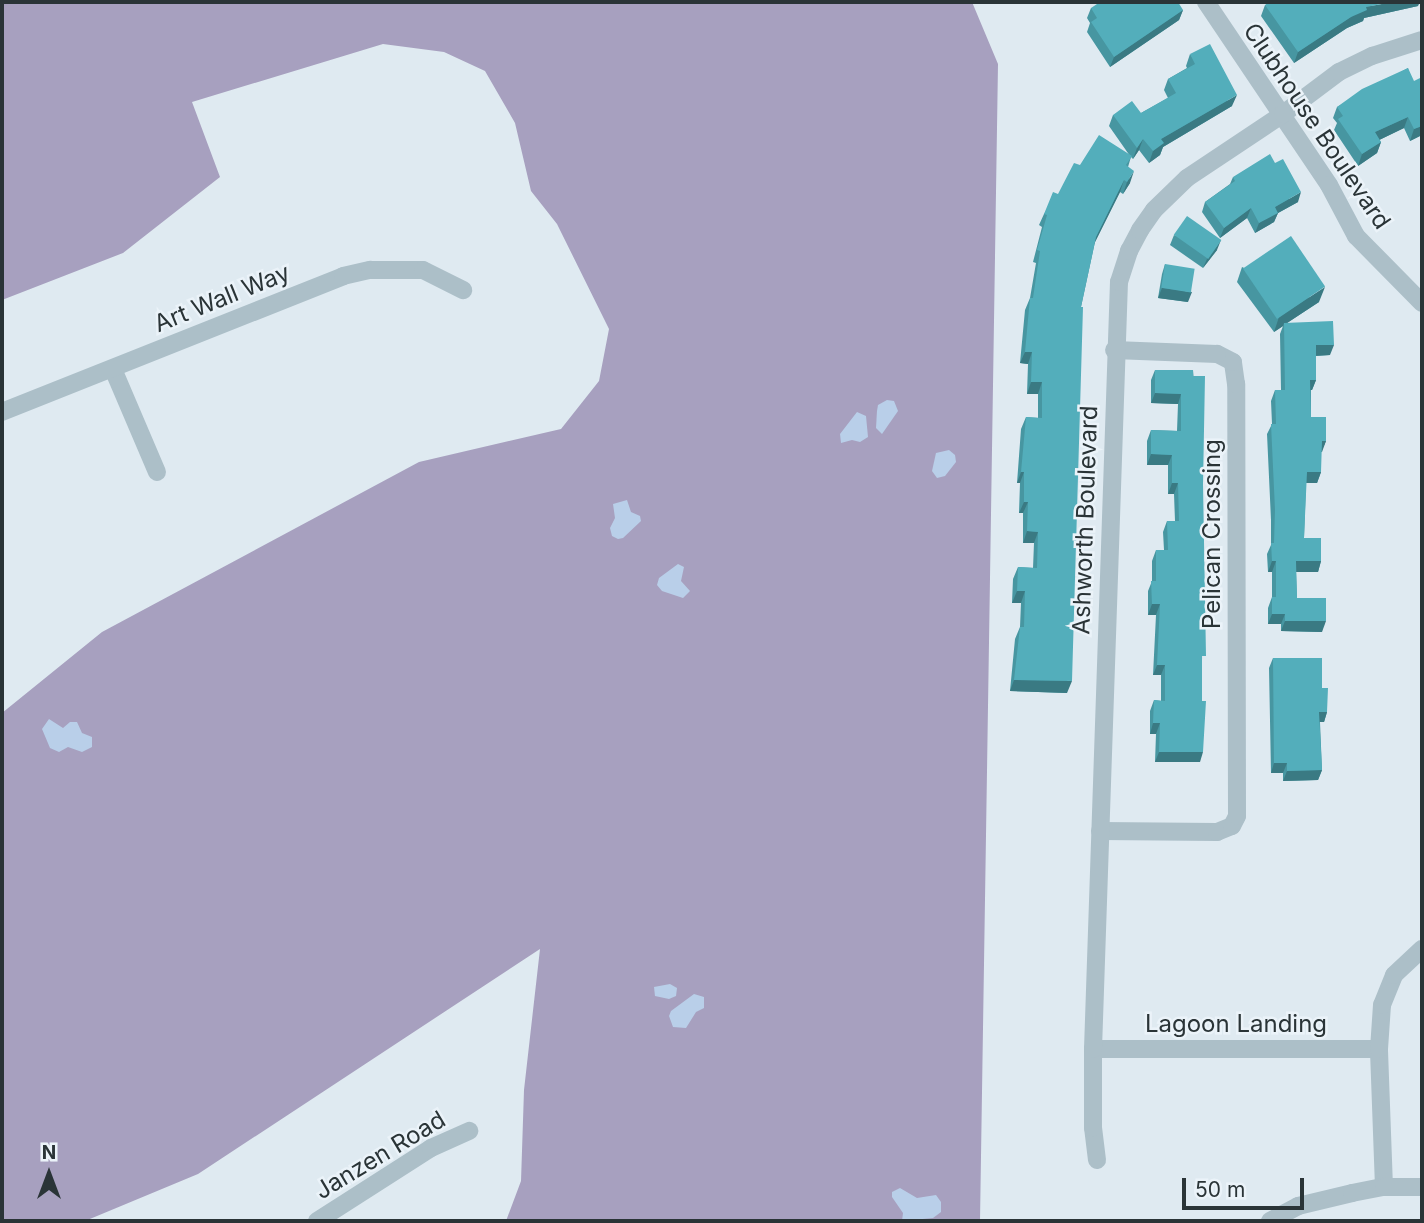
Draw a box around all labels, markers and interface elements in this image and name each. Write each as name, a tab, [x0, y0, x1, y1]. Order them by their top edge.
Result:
street label: Clubhouse Boulevard	[1237, 18, 1397, 234]
street label: Art Wall Way	[150, 258, 294, 338]
street label: Ashworth Boulevard	[1067, 405, 1103, 635]
street label: Pelican Crossing	[1198, 439, 1226, 629]
street label: Lagoon Landing	[1145, 1010, 1327, 1038]
street label: Janzen Road	[310, 1105, 450, 1205]
north arrow	[14, 1139, 84, 1209]
text: N	[42, 1141, 56, 1164]
scale bar	[1186, 1164, 1308, 1208]
text: 50 m	[1195, 1177, 1245, 1202]

